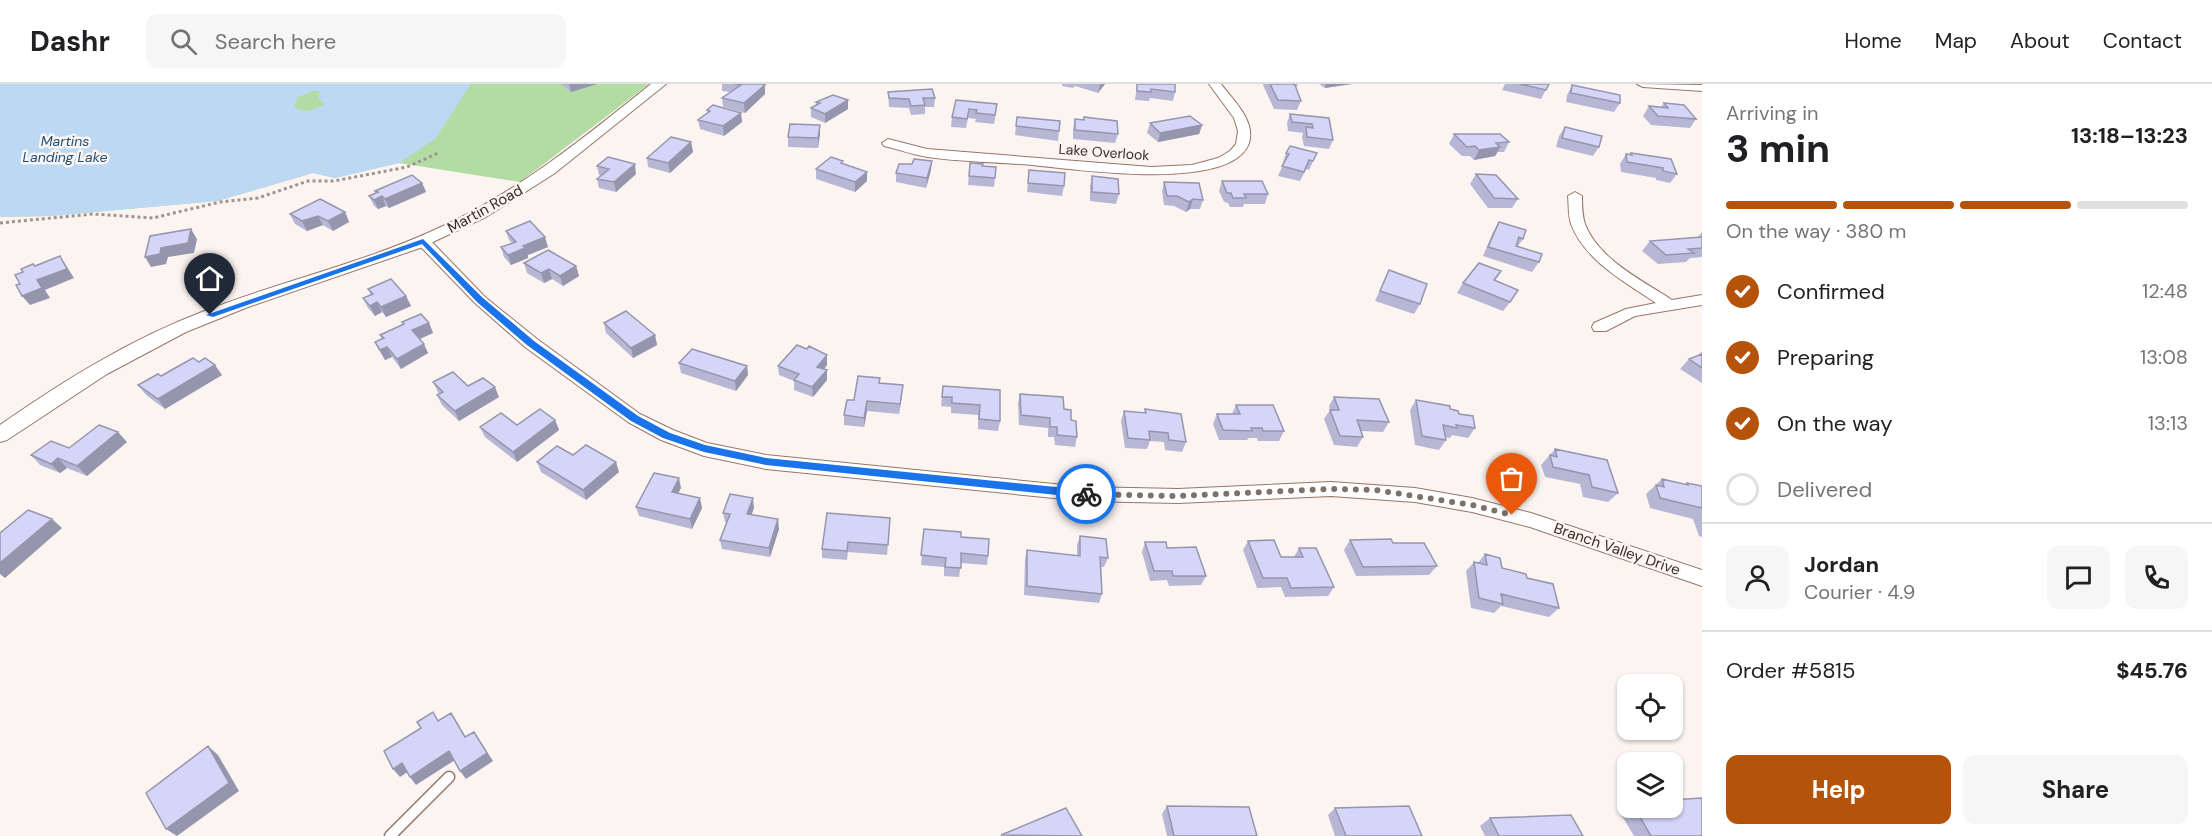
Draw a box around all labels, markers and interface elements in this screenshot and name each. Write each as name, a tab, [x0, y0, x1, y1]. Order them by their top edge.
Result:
search box	[146, 14, 566, 68]
text: Dashr	[30, 23, 110, 60]
icon: search	[167, 25, 200, 58]
text: Search here	[215, 27, 336, 56]
text: Home	[1844, 27, 1902, 55]
text: Map	[1935, 27, 1977, 55]
text: About	[2010, 27, 2070, 55]
text: Contact	[2103, 27, 2182, 55]
text: Arriving in	[1726, 100, 1818, 126]
text: 13:18–13:23	[2071, 121, 2188, 150]
text: 3 min	[1726, 123, 1830, 174]
water label: Martins Landing Lake	[23, 132, 107, 166]
street label: Lake Overlook	[1058, 140, 1150, 164]
street label: Martin Road	[444, 180, 526, 238]
text: On the way · 380 m	[1726, 218, 1906, 244]
pin	[184, 253, 235, 315]
icon: home	[193, 262, 226, 295]
icon: check	[1726, 275, 1759, 308]
text: Confirmed	[1777, 277, 1885, 306]
text: 12:48	[2142, 278, 2188, 304]
icon: check	[1726, 341, 1759, 374]
text: Preparing	[1777, 343, 1874, 372]
text: 13:08	[2140, 344, 2188, 370]
icon: check	[1726, 407, 1759, 440]
text: On the way	[1777, 409, 1892, 438]
text: 13:13	[2148, 410, 2188, 436]
pin	[1486, 453, 1537, 515]
icon: bag	[1495, 462, 1528, 495]
courier	[1056, 464, 1116, 524]
text: Delivered	[1777, 475, 1872, 504]
icon: bike	[1070, 478, 1103, 511]
street label: Branch Valley Drive	[1551, 518, 1683, 580]
button: person	[1726, 546, 1789, 609]
button: chat	[2047, 546, 2110, 609]
button: phone	[2125, 546, 2188, 609]
text: Jordan	[1804, 550, 1879, 579]
text: Courier · 4.9	[1804, 579, 1915, 605]
text: Order #5815	[1726, 656, 1855, 685]
text: $45.76	[2116, 656, 2188, 685]
map controls	[1617, 674, 1683, 818]
button: locate	[1617, 674, 1683, 740]
button: layers	[1617, 752, 1683, 818]
button: Help	[1726, 755, 1951, 824]
button: Share	[1963, 755, 2188, 824]

